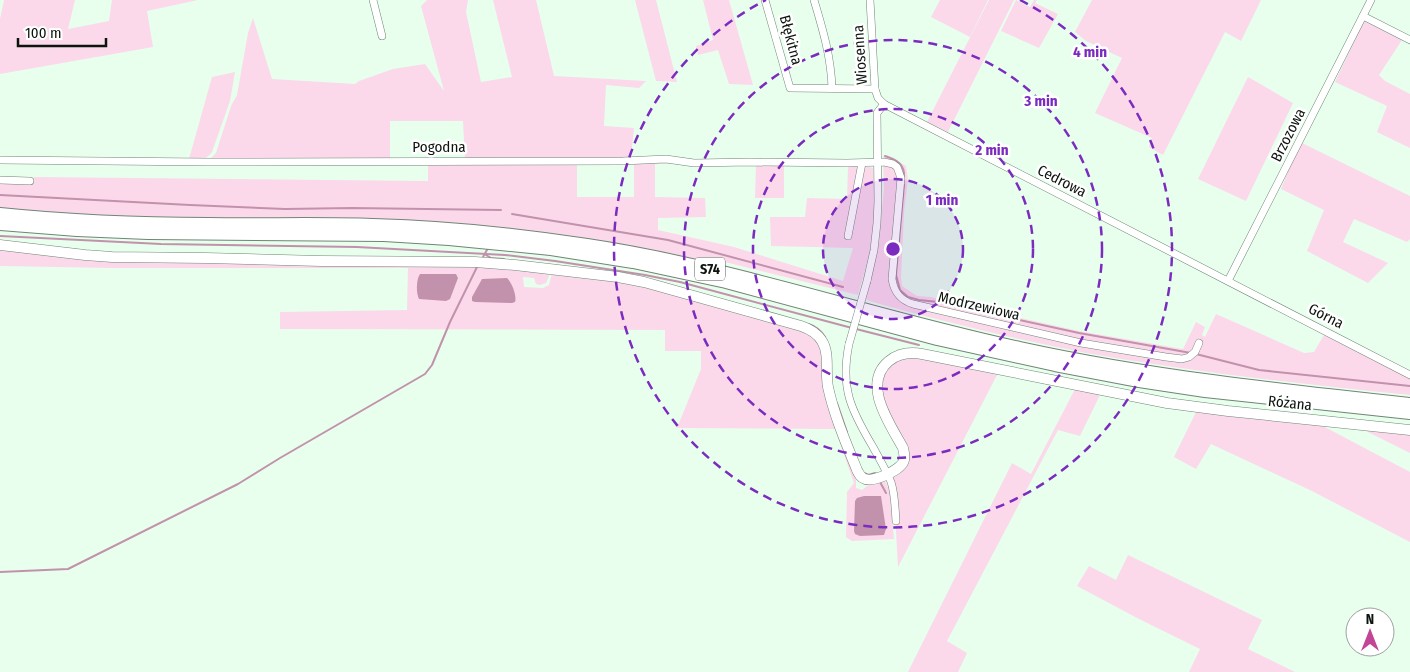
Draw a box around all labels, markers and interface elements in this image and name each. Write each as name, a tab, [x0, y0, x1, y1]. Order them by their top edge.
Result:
street label: Błękitna	[776, 13, 806, 67]
scale bar	[18, 15, 105, 47]
text: 100 m	[25, 24, 62, 42]
street label: Wiosenna	[849, 24, 871, 86]
text: 4 min	[1073, 43, 1107, 61]
text: 3 min	[1023, 92, 1058, 110]
street label: Brzozowa	[1267, 105, 1309, 165]
street label: Pogodna	[412, 138, 466, 156]
text: 2 min	[974, 141, 1009, 159]
street label: Cedrowa	[1035, 161, 1089, 201]
text: 1 min	[926, 191, 958, 209]
centre of rings	[884, 240, 902, 258]
road number: S74	[695, 258, 725, 280]
street label: Modrzewiowa	[936, 288, 1022, 324]
street label: Górna	[1305, 300, 1347, 332]
street label: Różana	[1267, 392, 1313, 414]
north arrow	[1345, 607, 1395, 657]
text: N	[1366, 611, 1374, 628]

